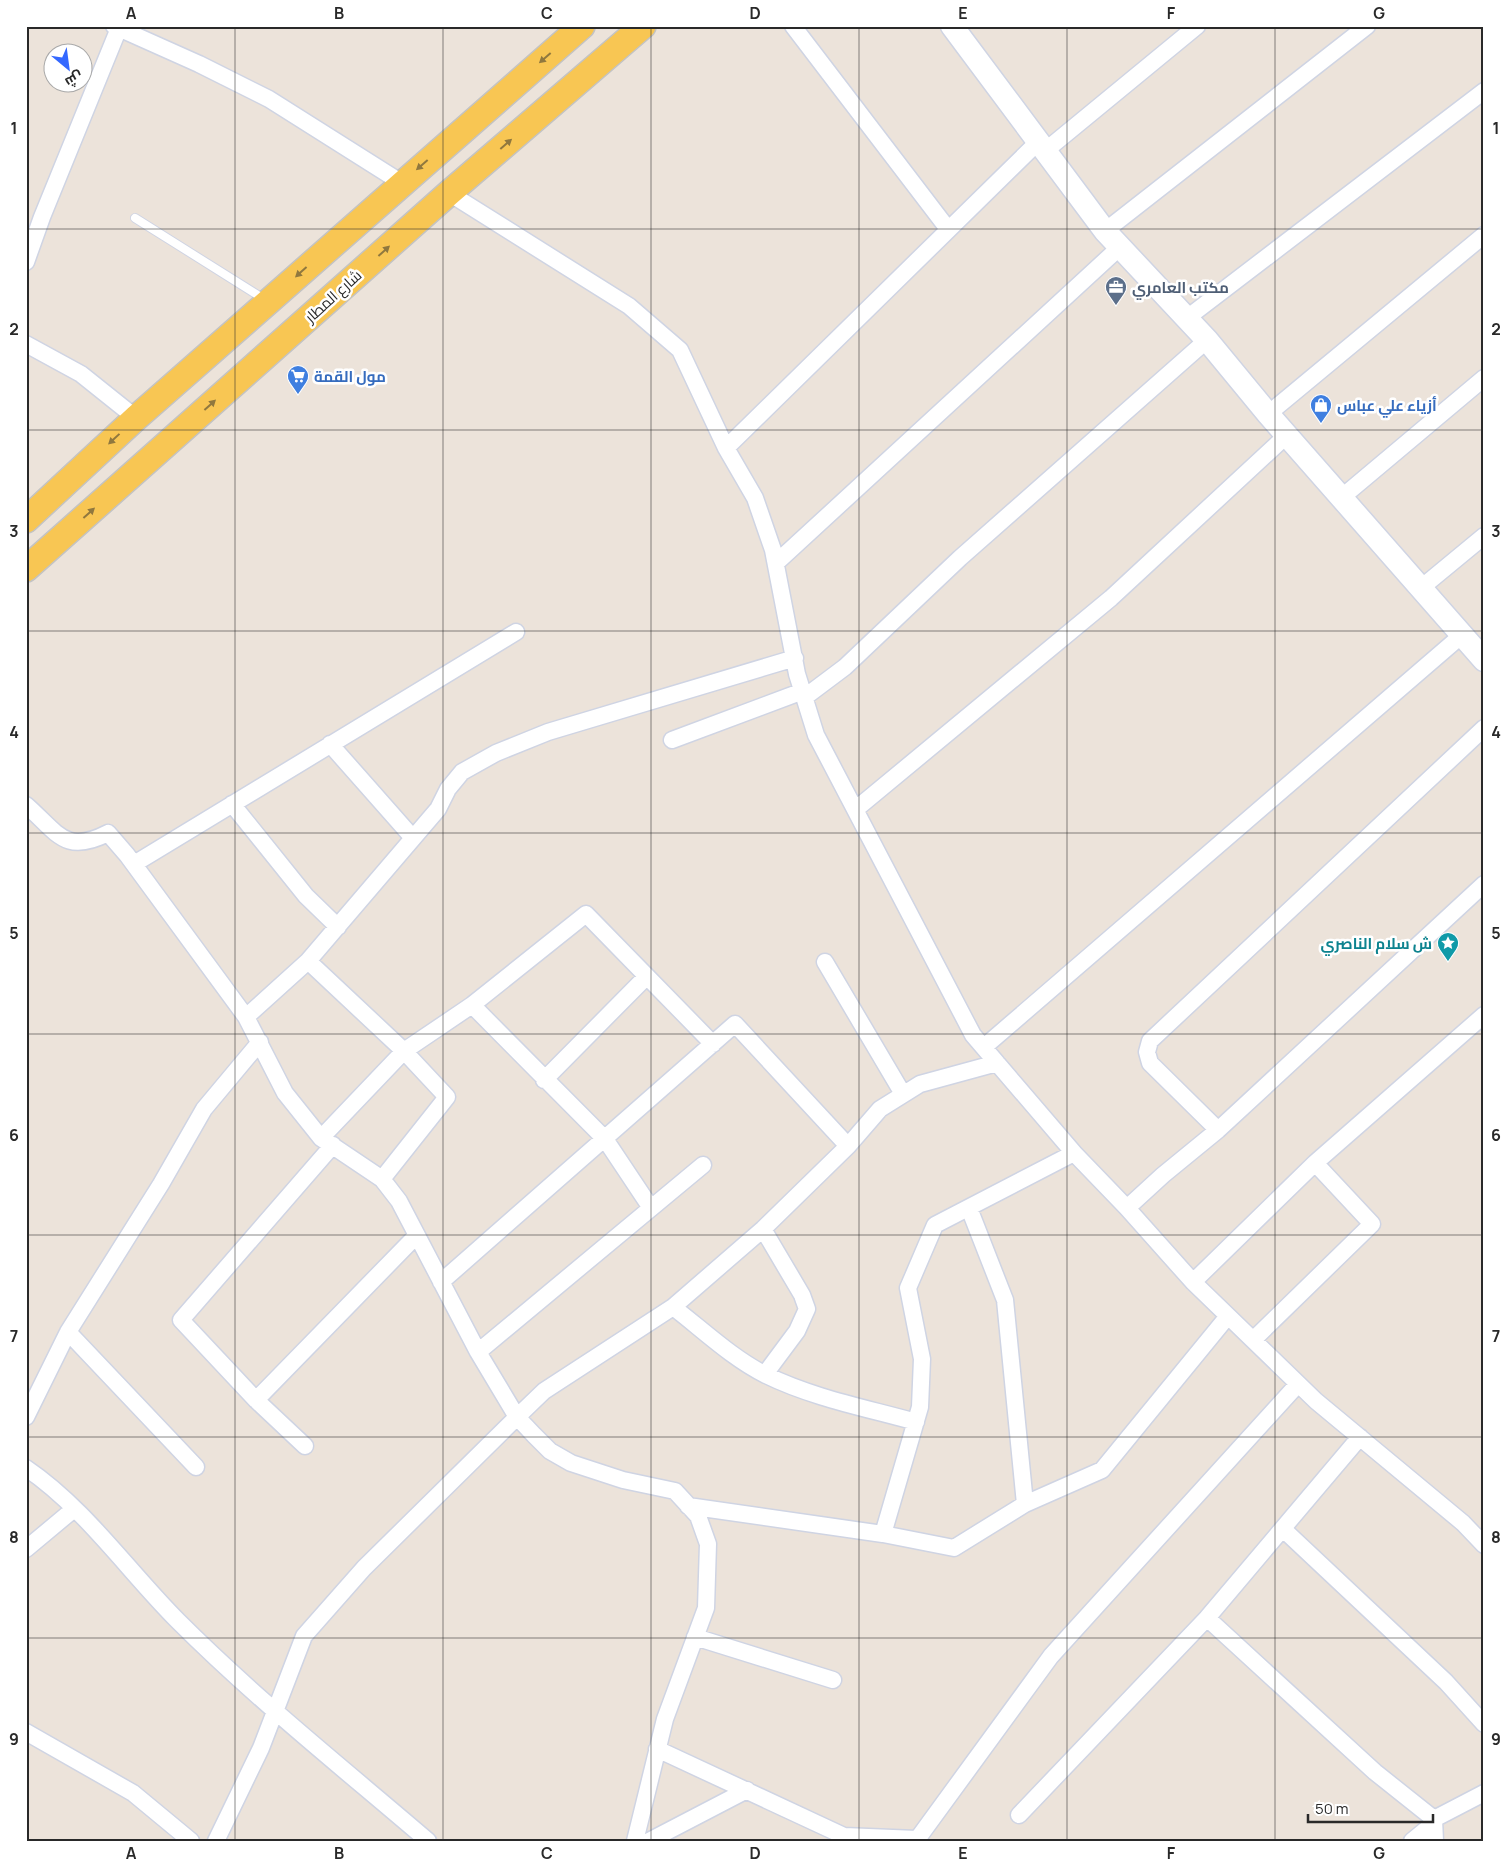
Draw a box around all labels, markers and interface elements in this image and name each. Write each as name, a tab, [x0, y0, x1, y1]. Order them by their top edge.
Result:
text: A	[126, 2, 137, 24]
text: B	[334, 2, 344, 24]
text: C	[541, 2, 553, 24]
text: D	[749, 2, 761, 24]
text: E	[958, 2, 968, 24]
text: F	[1167, 2, 1176, 24]
text: G	[1373, 2, 1385, 24]
north arrow	[42, 42, 92, 92]
one-way arrow	[540, 52, 552, 64]
text: ش	[62, 67, 87, 92]
text: 1	[10, 117, 18, 139]
text: 1	[1492, 117, 1500, 139]
one-way arrow	[500, 138, 513, 149]
one-way arrow	[417, 159, 429, 171]
one-way arrow	[377, 245, 390, 256]
street label: شارع المطار	[299, 265, 367, 329]
one-way arrow	[294, 267, 307, 278]
office icon: مكتب العامري	[1104, 275, 1128, 306]
place label: مكتب العامري	[1132, 277, 1229, 300]
text: 2	[9, 318, 19, 340]
text: 2	[1491, 318, 1501, 340]
supermarket icon: مول القمة	[286, 364, 310, 395]
place label: مول القمة	[314, 366, 386, 387]
shop icon: أزياء علي عباس	[1309, 393, 1333, 424]
place label: أزياء علي عباس	[1337, 395, 1437, 418]
one-way arrow	[204, 399, 216, 411]
one-way arrow	[108, 433, 120, 445]
one-way arrow	[82, 507, 94, 519]
text: 3	[9, 520, 19, 542]
text: 3	[1491, 520, 1501, 542]
text: 4	[9, 721, 19, 743]
text: 4	[1491, 721, 1501, 743]
text: 5	[9, 922, 19, 944]
text: 5	[1491, 922, 1501, 944]
place icon: ش سلام الناصري	[1436, 931, 1460, 962]
place label: ش سلام الناصري	[1321, 933, 1432, 956]
text: 6	[9, 1124, 19, 1146]
text: 6	[1491, 1124, 1501, 1146]
text: 7	[10, 1325, 18, 1347]
text: 7	[1492, 1325, 1500, 1347]
text: 8	[9, 1526, 19, 1548]
text: 8	[1491, 1526, 1501, 1548]
text: 9	[9, 1728, 19, 1750]
text: 9	[1491, 1728, 1501, 1750]
scale bar	[1308, 1792, 1432, 1824]
text: 50 m	[1315, 1798, 1349, 1819]
text: A	[126, 1842, 137, 1864]
text: B	[334, 1842, 344, 1864]
text: C	[541, 1842, 553, 1864]
text: D	[749, 1842, 761, 1864]
text: E	[958, 1842, 968, 1864]
text: F	[1167, 1842, 1176, 1864]
text: G	[1373, 1842, 1385, 1864]

